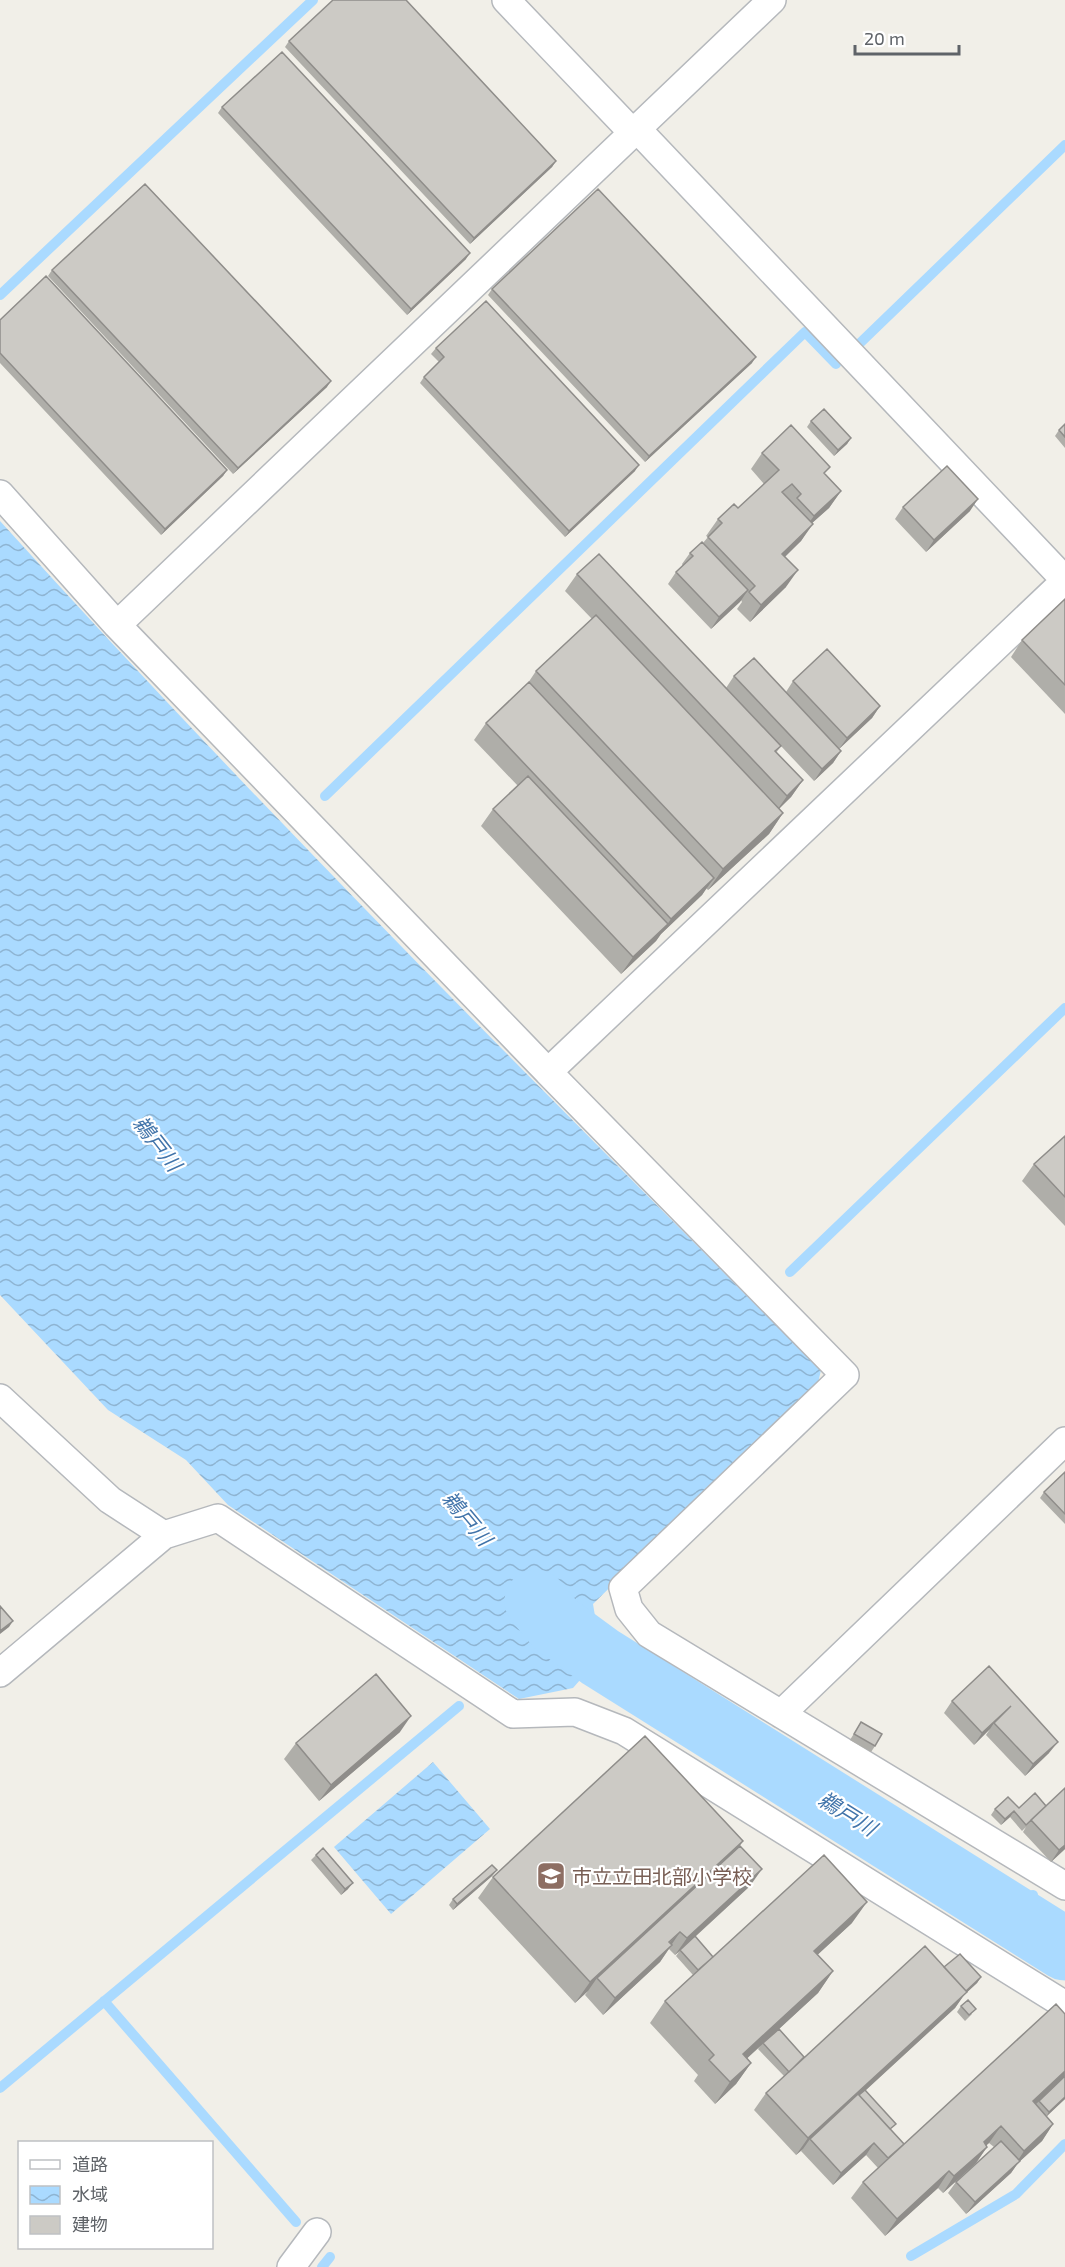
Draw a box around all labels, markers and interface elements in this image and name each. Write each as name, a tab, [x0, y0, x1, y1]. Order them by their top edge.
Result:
scale bar	[855, 18, 958, 56]
text: 20 m	[864, 27, 905, 49]
water label: 鵜戸川	[129, 1110, 188, 1177]
water label: 鵜戸川	[438, 1486, 499, 1552]
water label: 鵜戸川	[815, 1786, 883, 1841]
school or university icon: 市立立田北部小学校	[535, 1860, 567, 1892]
place label: 市立立田北部小学校	[572, 1864, 752, 1888]
legend	[18, 2141, 213, 2249]
text: 道路	[72, 2153, 108, 2175]
text: 水域	[72, 2183, 108, 2205]
text: 建物	[72, 2213, 108, 2235]

